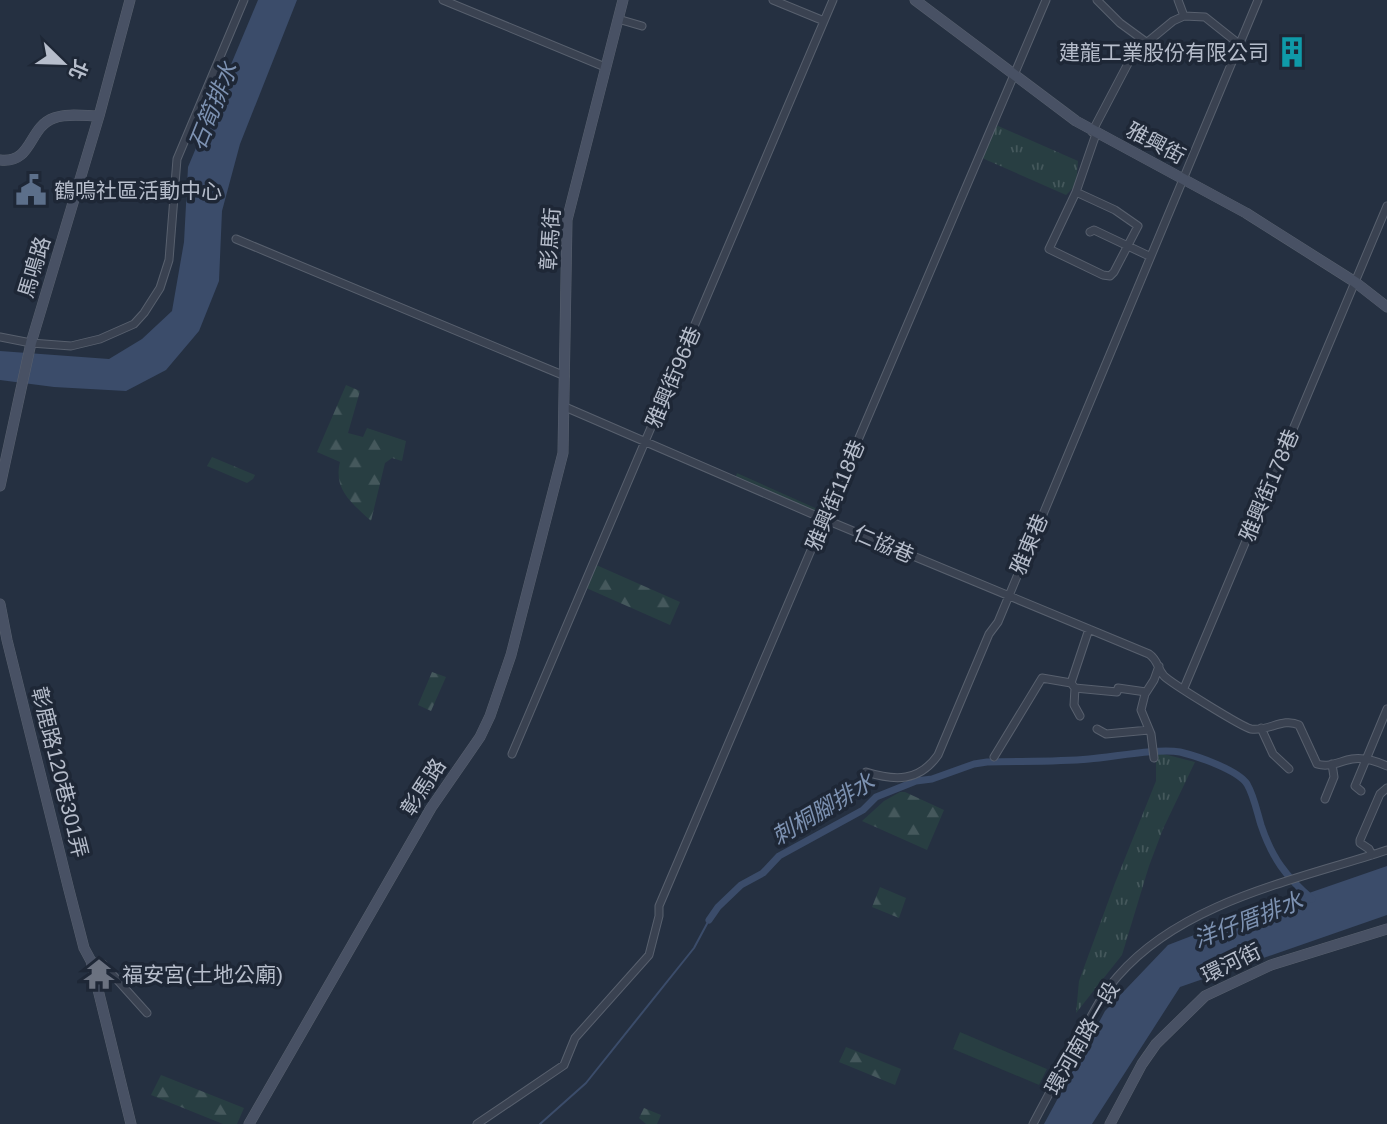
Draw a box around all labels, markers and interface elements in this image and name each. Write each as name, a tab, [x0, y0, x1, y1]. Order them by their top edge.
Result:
north arrow	[28, 28, 98, 98]
building icon: 建龍工業股份有限公司	[1275, 35, 1309, 69]
place label: 建龍工業股份有限公司	[1059, 41, 1269, 64]
text: 北	[65, 57, 92, 82]
water label: 石筍排水	[184, 58, 243, 154]
street label: 雅興街	[1123, 118, 1189, 168]
public building icon: 鶴鳴社區活動中心	[14, 173, 48, 207]
place label: 鶴鳴社區活動中心	[54, 179, 222, 202]
street label: 彰馬街	[536, 207, 564, 271]
street label: 馬鳴路	[14, 234, 54, 300]
street label: 雅興街96巷	[641, 323, 705, 431]
street label: 雅興街178巷	[1235, 426, 1303, 544]
street label: 雅興街118巷	[801, 436, 869, 554]
street label: 雅東巷	[1006, 511, 1052, 577]
street label: 仁協巷	[851, 521, 917, 567]
street label: 彰鹿路120巷301弄	[28, 684, 92, 860]
street label: 彰馬路	[396, 754, 450, 820]
water label: 刺桐腳排水	[767, 768, 880, 850]
water label: 洋仔厝排水	[1190, 887, 1307, 953]
street label: 環河街	[1198, 939, 1264, 987]
temple icon: 福安宮(土地公廟)	[82, 957, 116, 991]
place label: 福安宮(土地公廟)	[122, 963, 283, 986]
street label: 環河南路一段	[1041, 978, 1123, 1098]

